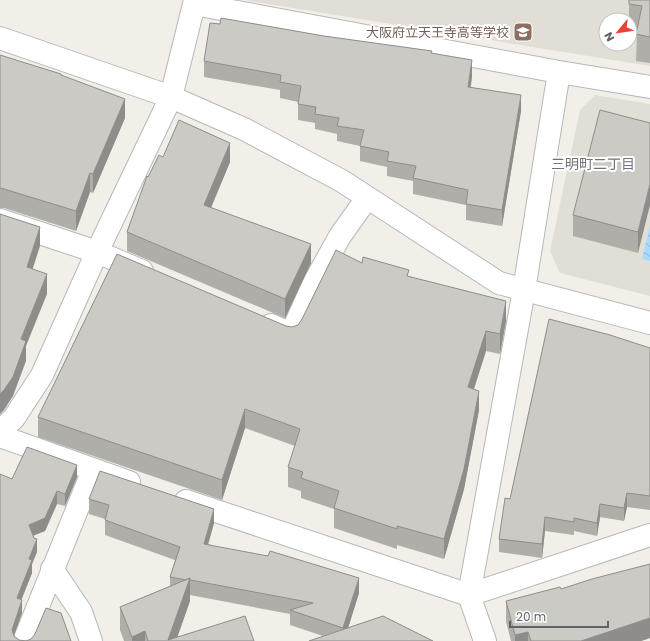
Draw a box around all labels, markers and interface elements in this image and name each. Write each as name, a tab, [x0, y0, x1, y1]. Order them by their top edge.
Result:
north arrow	[598, 12, 638, 52]
school or university icon: 大阪府立天王寺高等学校	[512, 21, 534, 43]
place label: 大阪府立天王寺高等学校	[366, 23, 509, 42]
text: N	[600, 29, 618, 44]
district label: 三明町二丁目	[551, 154, 635, 174]
scale bar	[510, 603, 608, 629]
text: 20 m	[516, 608, 546, 625]

